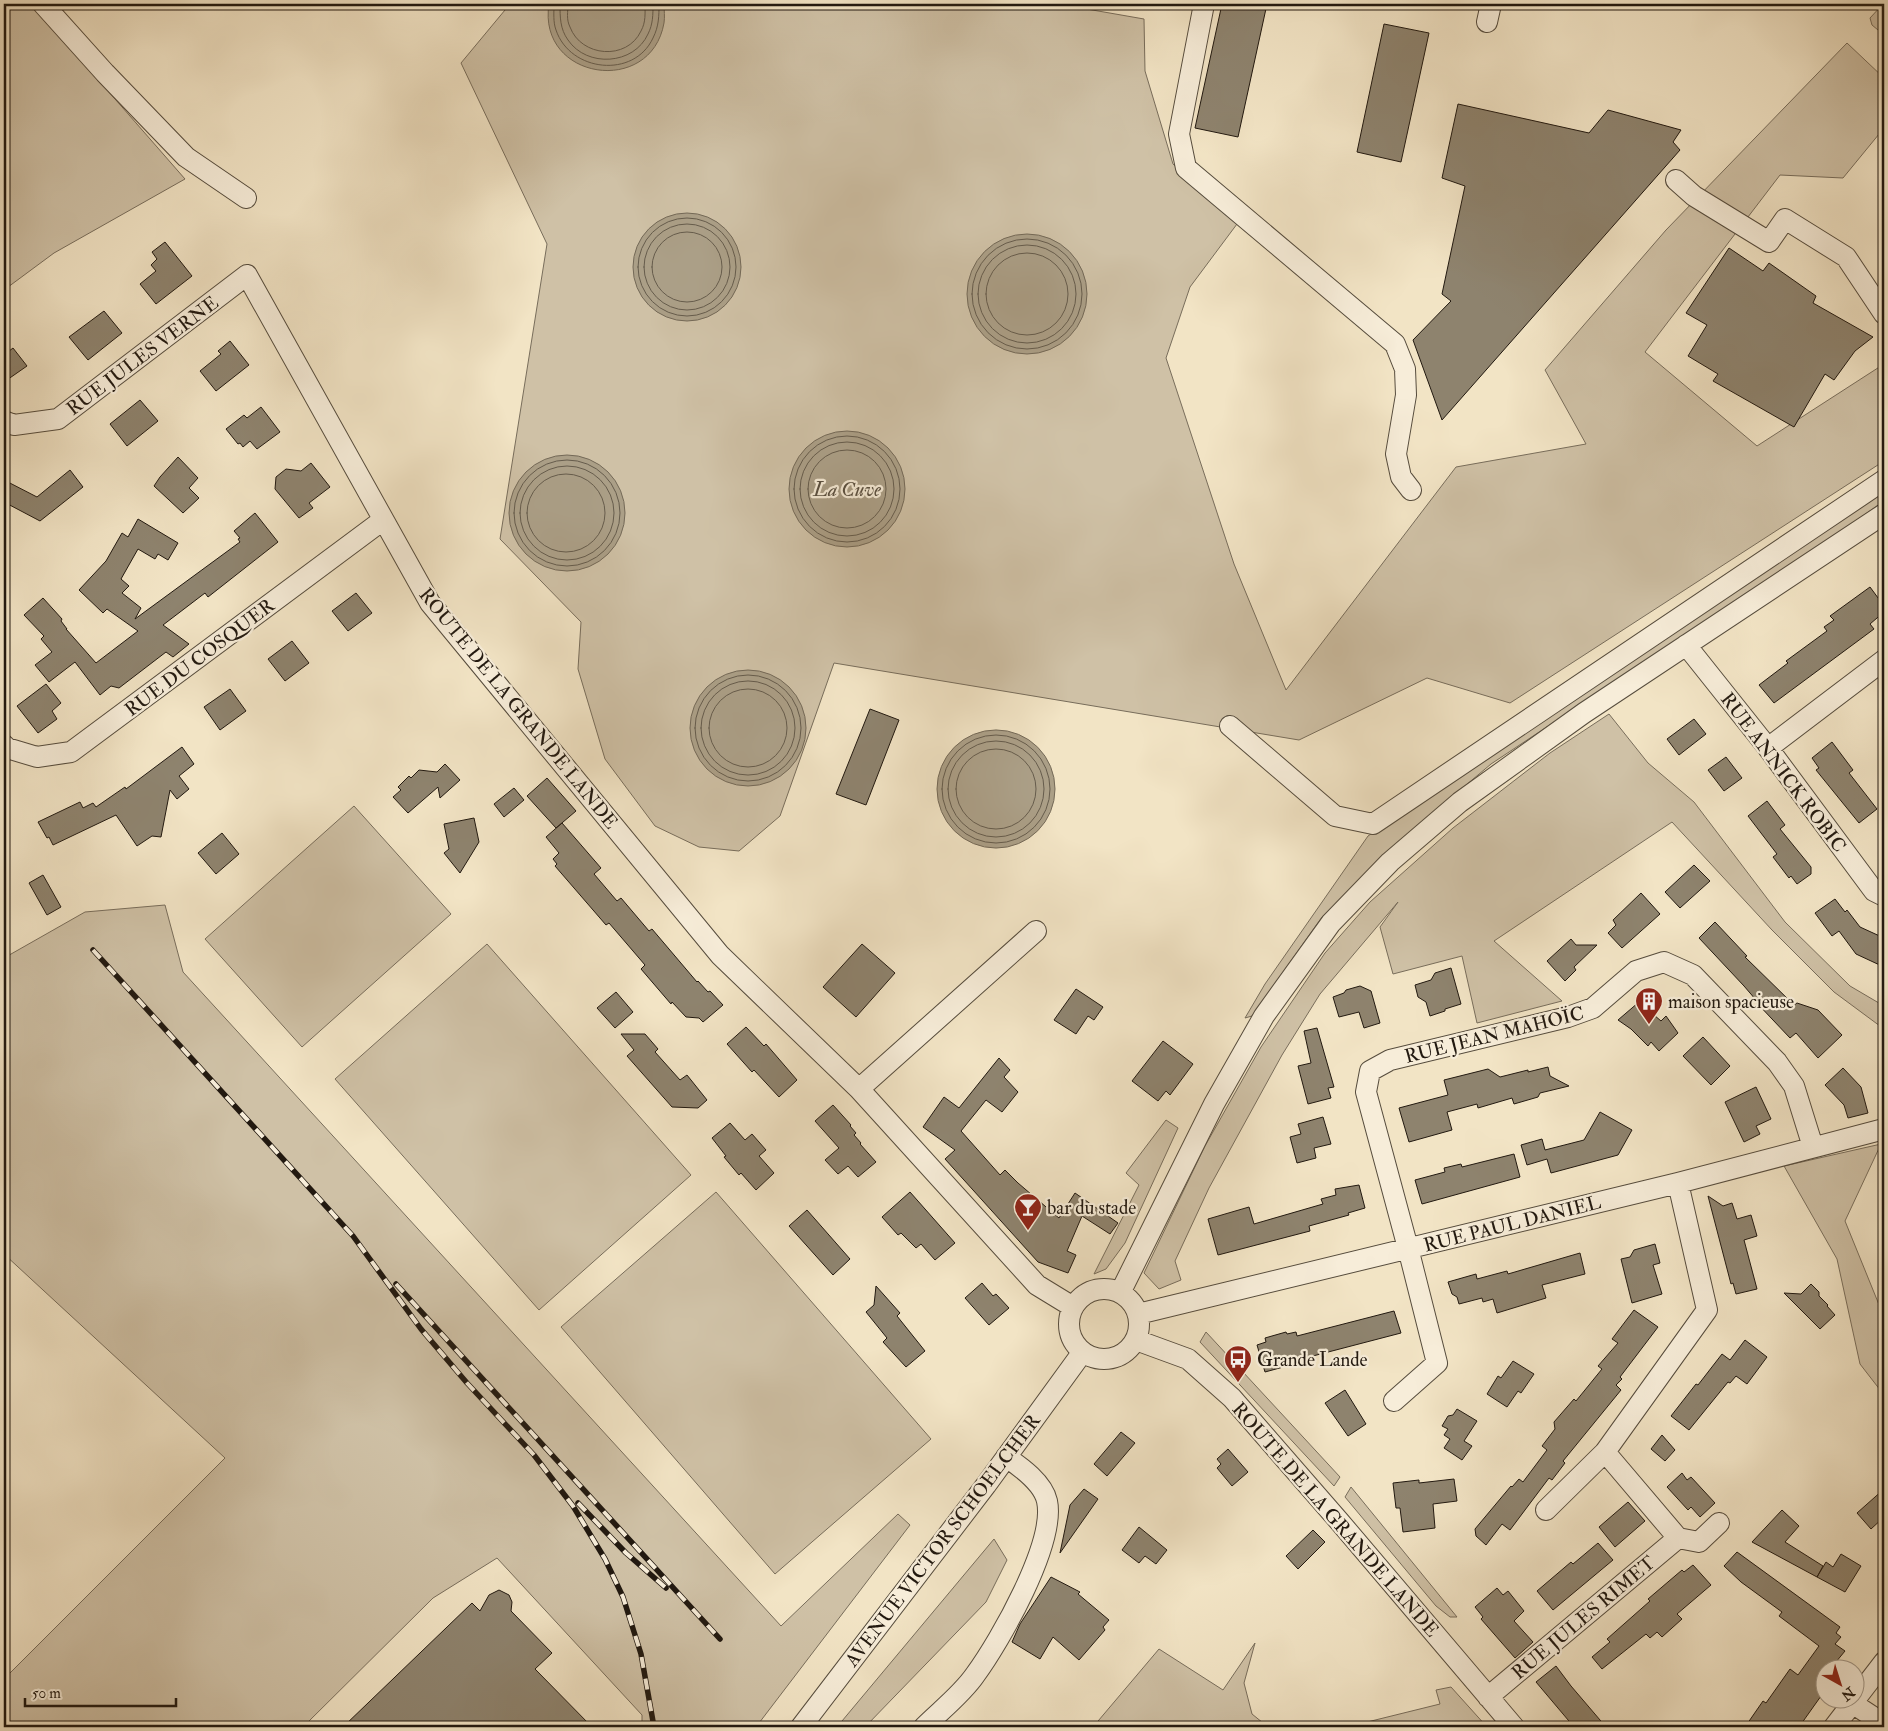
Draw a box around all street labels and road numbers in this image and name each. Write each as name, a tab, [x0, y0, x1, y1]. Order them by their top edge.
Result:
street label: RUE JULES VERNE	[62, 291, 223, 421]
street label: ROUTE DE LA GRANDE LANDE	[413, 583, 623, 834]
street label: RUE DU COSQUER	[120, 594, 279, 722]
street label: RUE ANNICK ROBIC	[1715, 688, 1851, 857]
street label: RUE JEAN MAHOÏC	[1402, 1000, 1586, 1069]
street label: RUE PAUL DANIEL	[1421, 1190, 1604, 1258]
street label: ROUTE DE LA GRANDE LANDE	[1227, 1397, 1444, 1642]
street label: AVENUE VICTOR SCHOELCHER	[839, 1409, 1046, 1672]
street label: RUE JULES RIMET	[1507, 1551, 1660, 1685]

